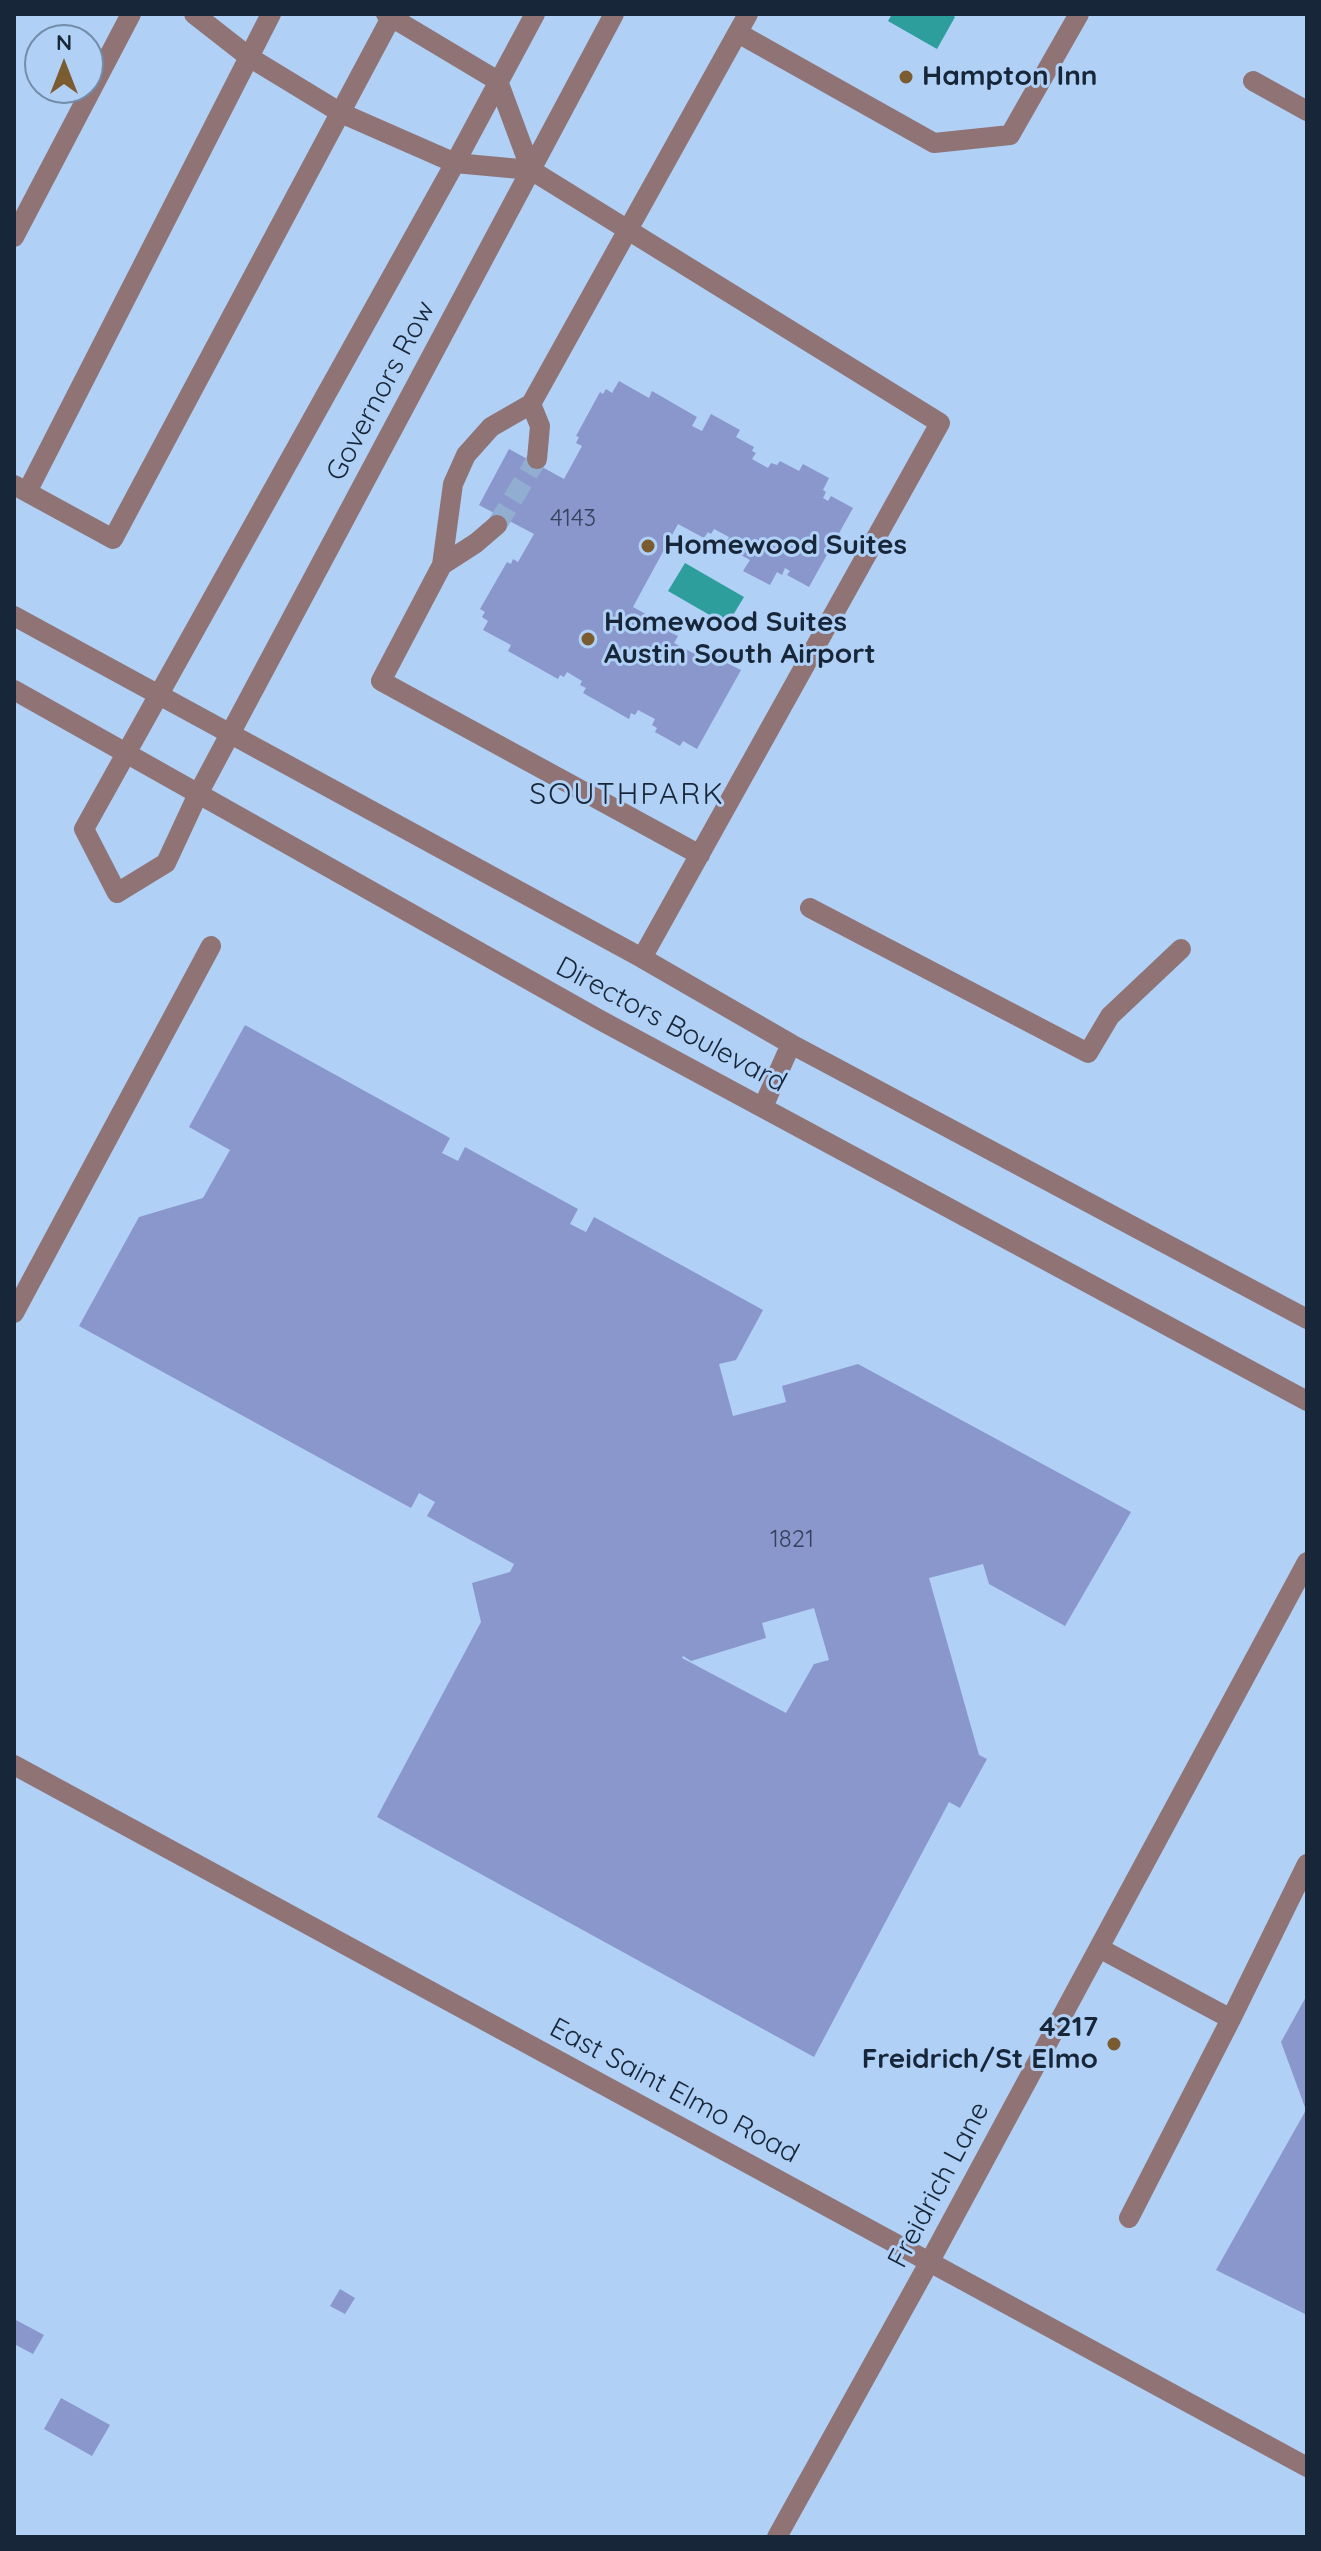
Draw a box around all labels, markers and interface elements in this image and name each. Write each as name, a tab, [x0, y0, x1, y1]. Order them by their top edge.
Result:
north arrow	[24, 24, 104, 104]
text: N	[56, 28, 72, 56]
place label: Hampton Inn	[922, 60, 1098, 94]
marker: Hampton Inn	[897, 68, 915, 86]
street label: Governors Row	[320, 295, 442, 487]
house number: 4143	[550, 505, 596, 533]
place label: Homewood Suites	[664, 529, 907, 563]
marker: Homewood Suites	[639, 537, 657, 555]
place label: Homewood Suites Austin South Airport	[604, 606, 876, 672]
marker: Homewood Suites Austin South Airport	[579, 630, 597, 648]
district label: SOUTHPARK	[529, 777, 725, 813]
street label: Directors Boulevard	[550, 950, 792, 1100]
house number: 1821	[770, 1526, 814, 1554]
street label: East Saint Elmo Road	[544, 2011, 804, 2171]
place label: 4217 Freidrich/St Elmo	[862, 2011, 1098, 2077]
marker: 4217 Freidrich/St Elmo	[1105, 2035, 1123, 2053]
street label: Freidrich Lane	[881, 2096, 997, 2274]

